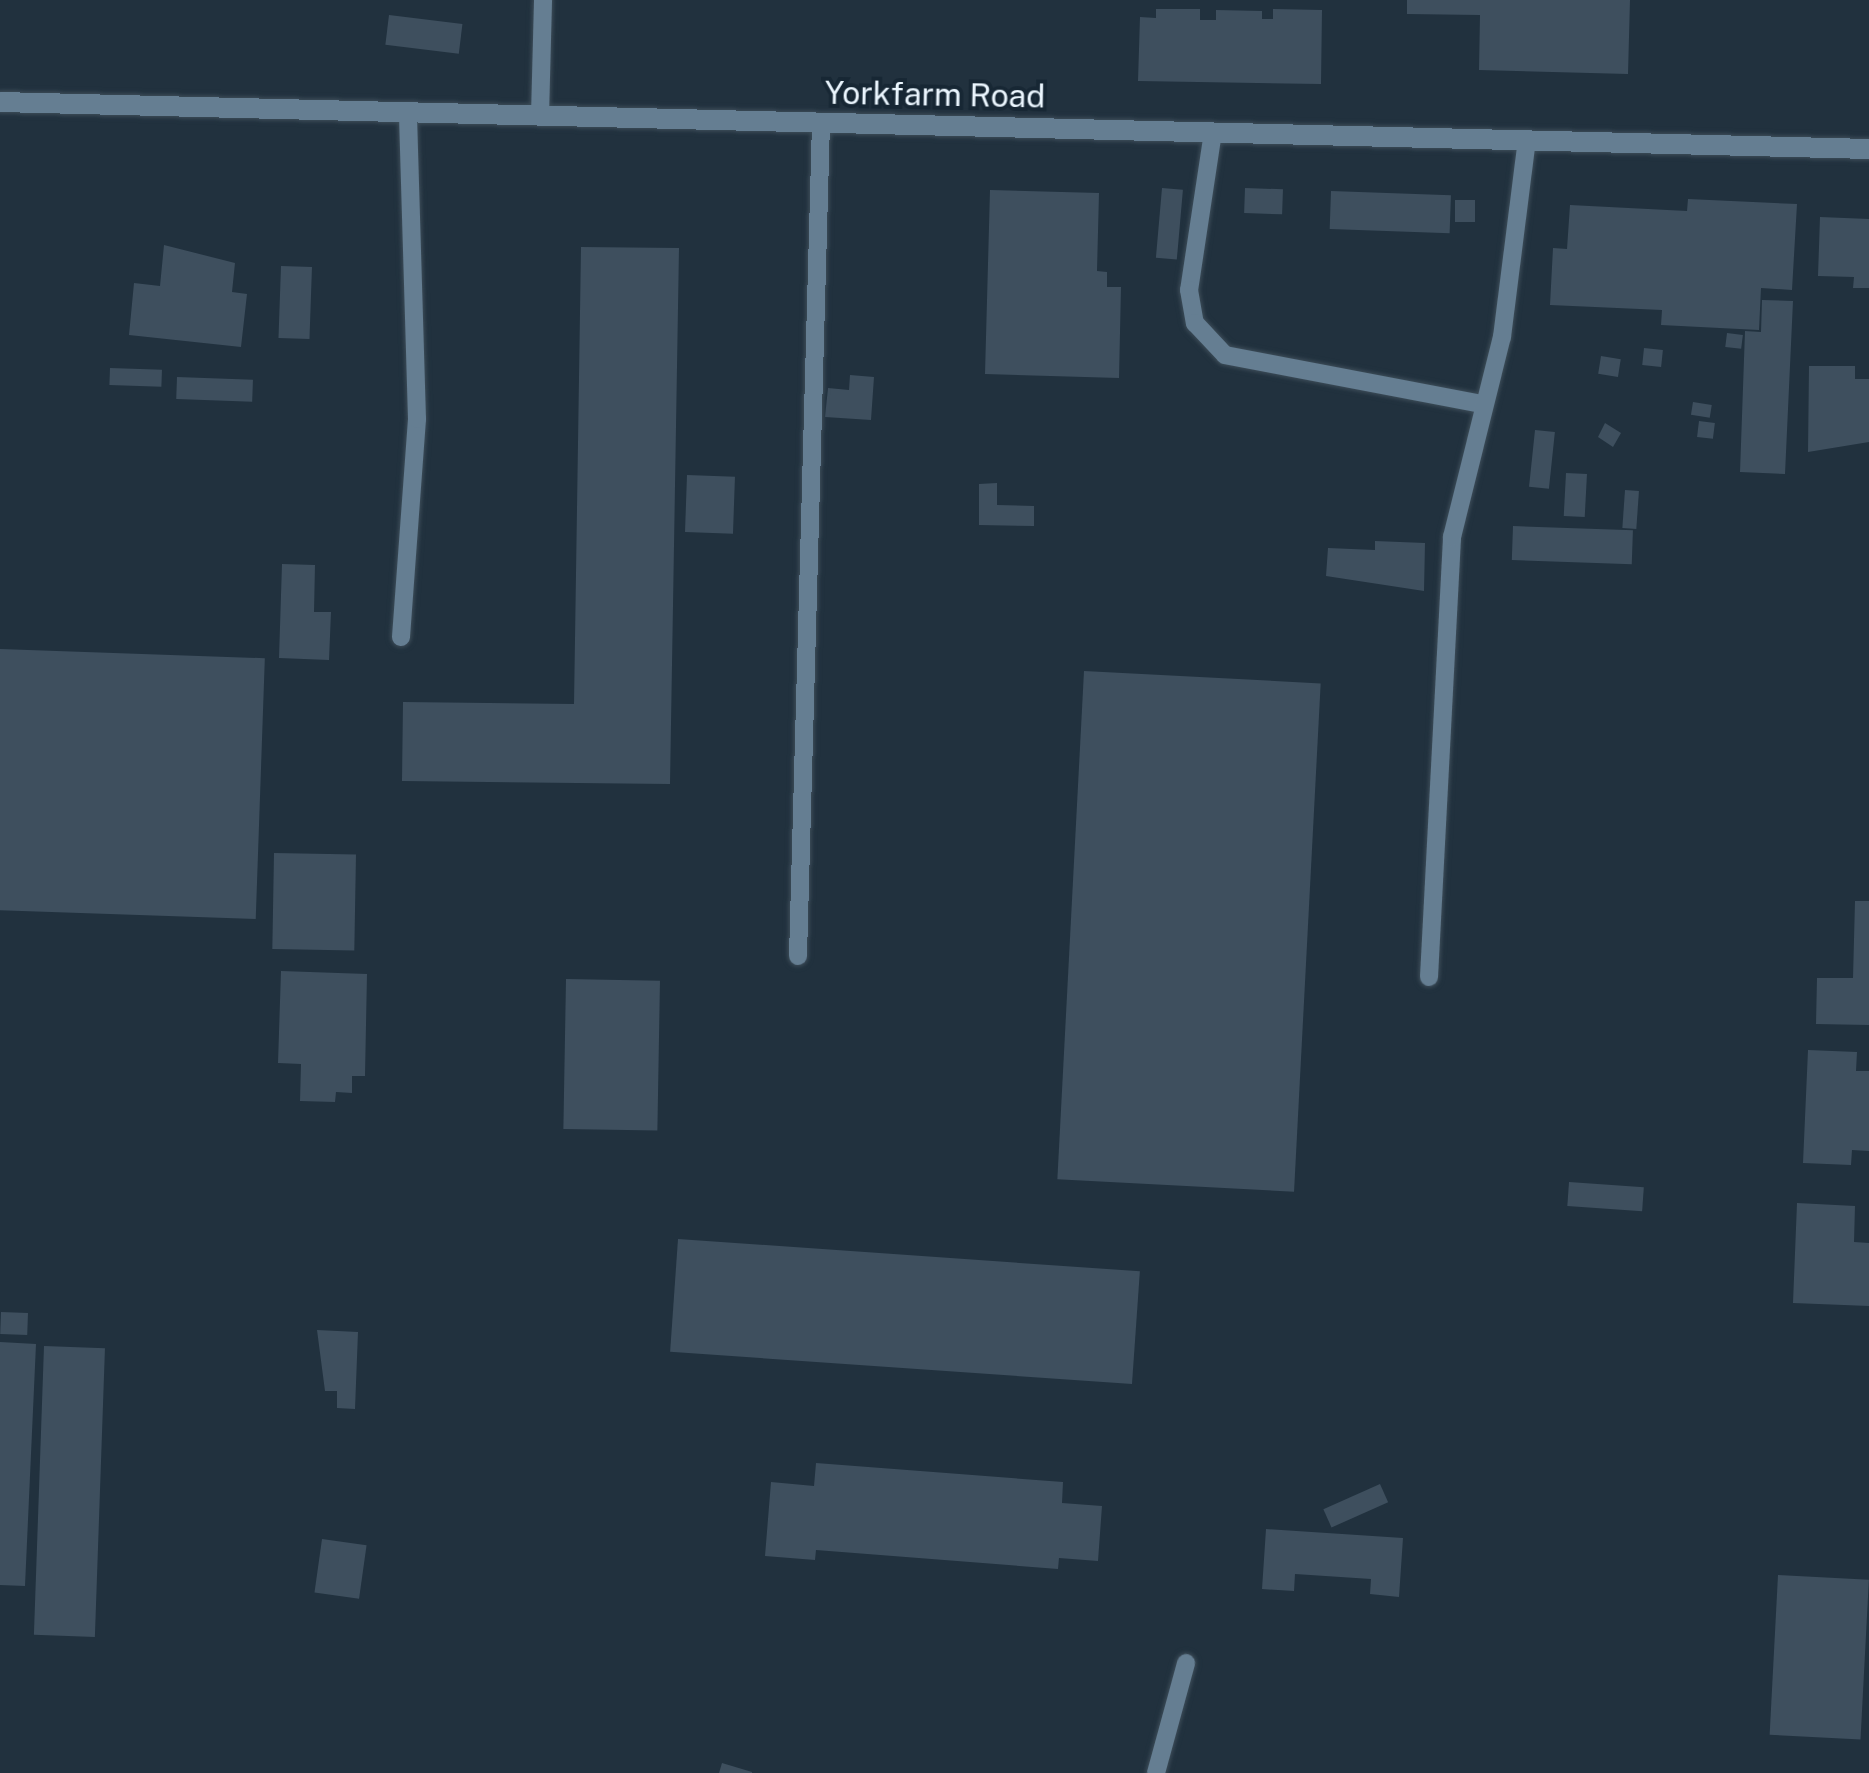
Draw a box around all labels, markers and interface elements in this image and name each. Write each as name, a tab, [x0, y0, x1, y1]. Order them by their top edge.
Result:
street label: Yorkfarm Road	[824, 74, 1046, 116]

